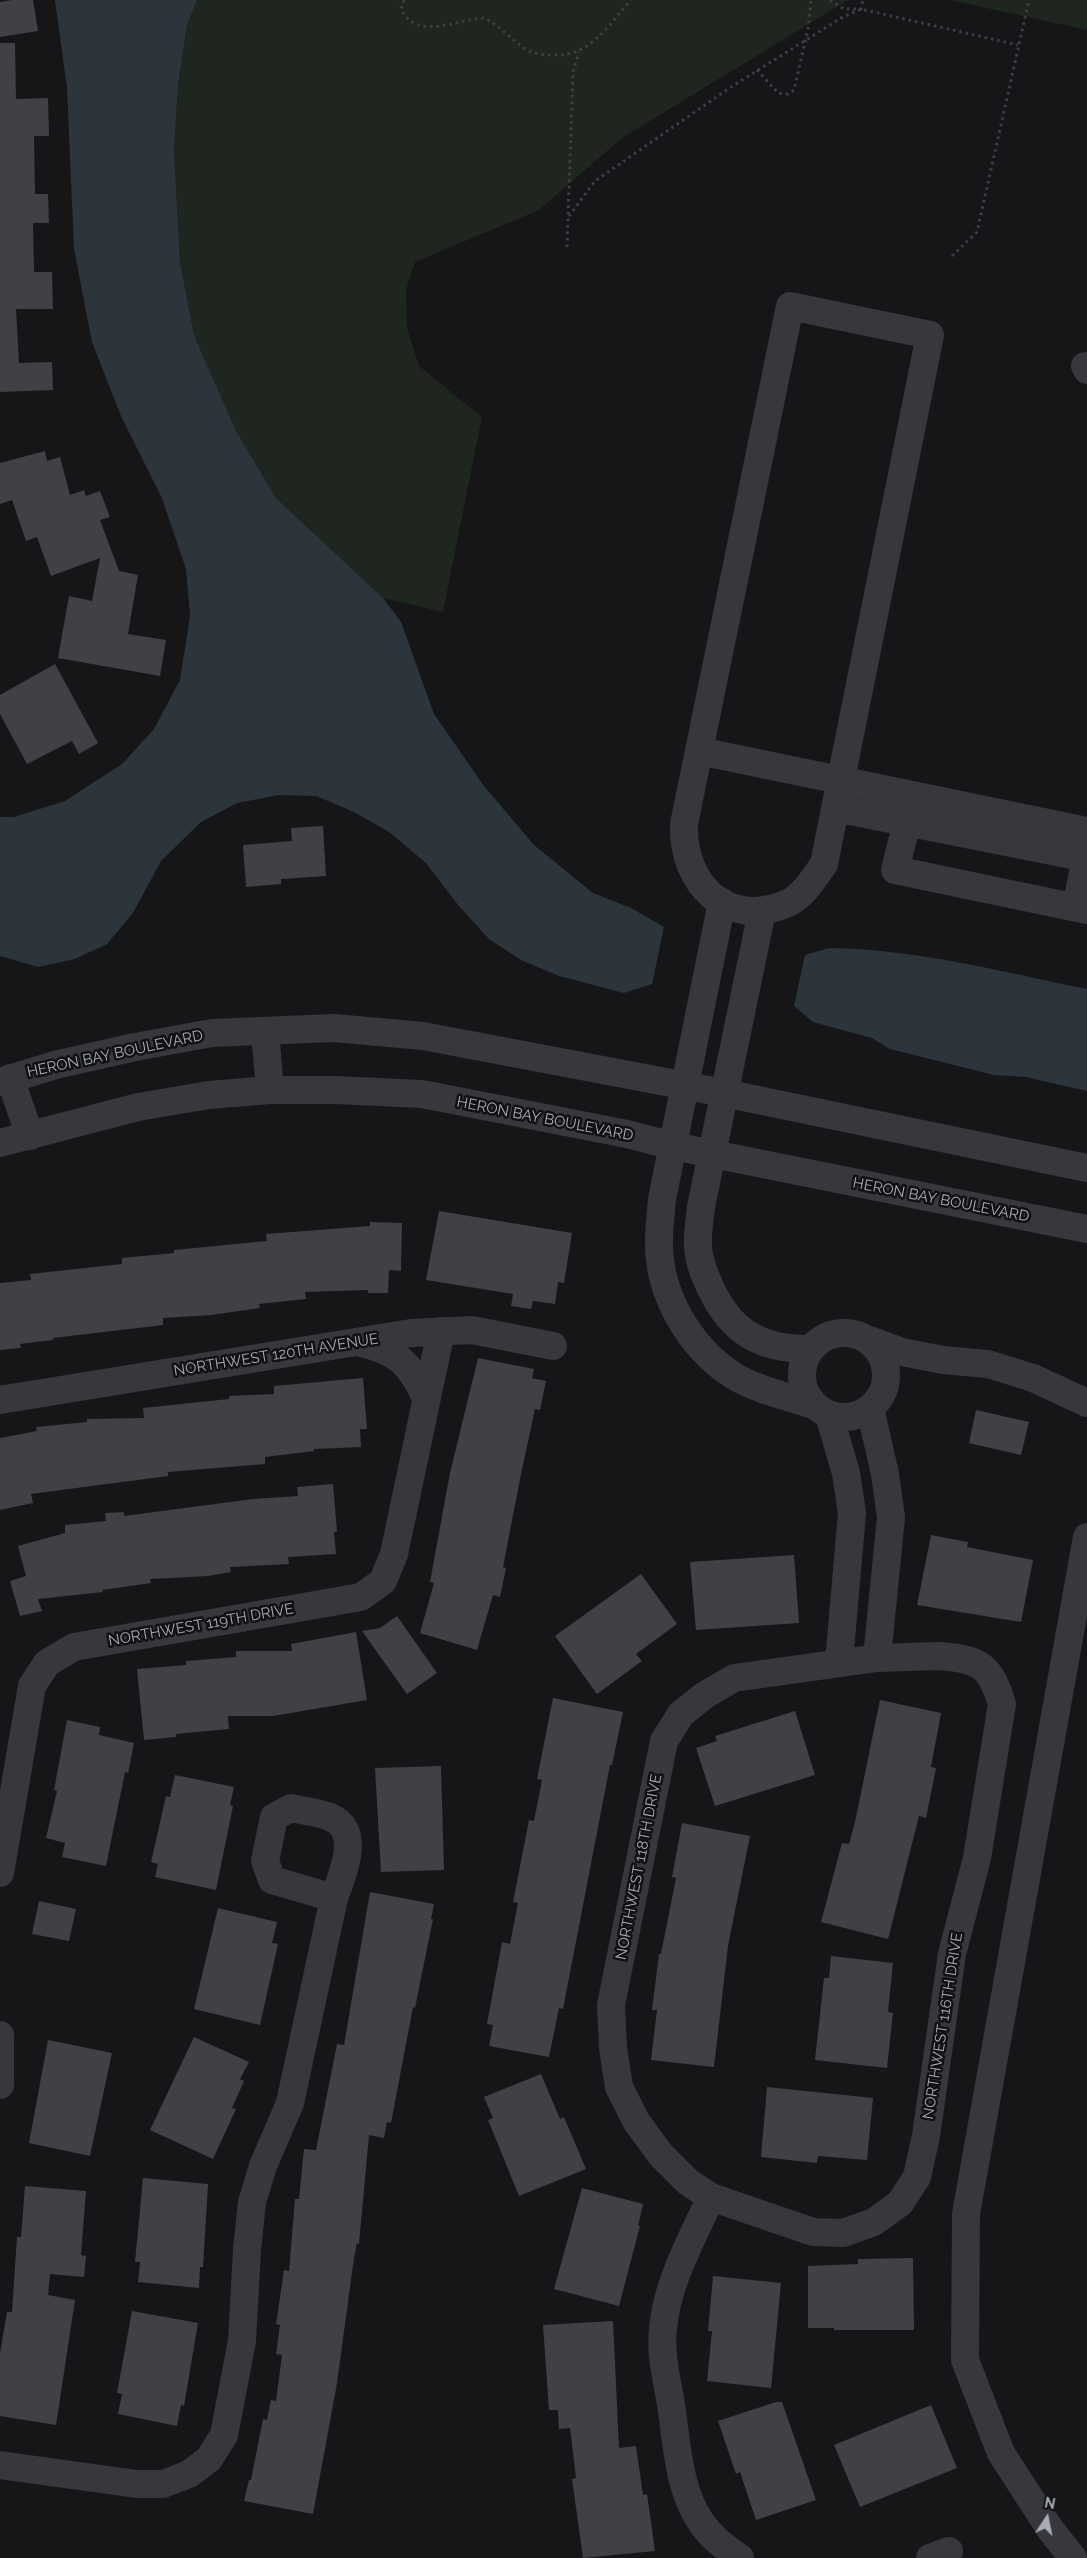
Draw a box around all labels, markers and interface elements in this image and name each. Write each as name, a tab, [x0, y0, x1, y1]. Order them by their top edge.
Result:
street label: HERON BAY BOULEVARD	[25, 1027, 205, 1081]
street label: HERON BAY BOULEVARD	[455, 1093, 635, 1145]
street label: HERON BAY BOULEVARD	[851, 1174, 1031, 1226]
street label: NORTHWEST 120TH AVENUE	[173, 1330, 379, 1380]
street label: NORTHWEST 119TH DRIVE	[107, 1600, 295, 1650]
street label: NORTHWEST 118TH DRIVE	[612, 1773, 666, 1961]
street label: NORTHWEST 116TH DRIVE	[919, 1931, 967, 2121]
north arrow	[1022, 2493, 1072, 2543]
text: N	[1043, 2494, 1057, 2512]

